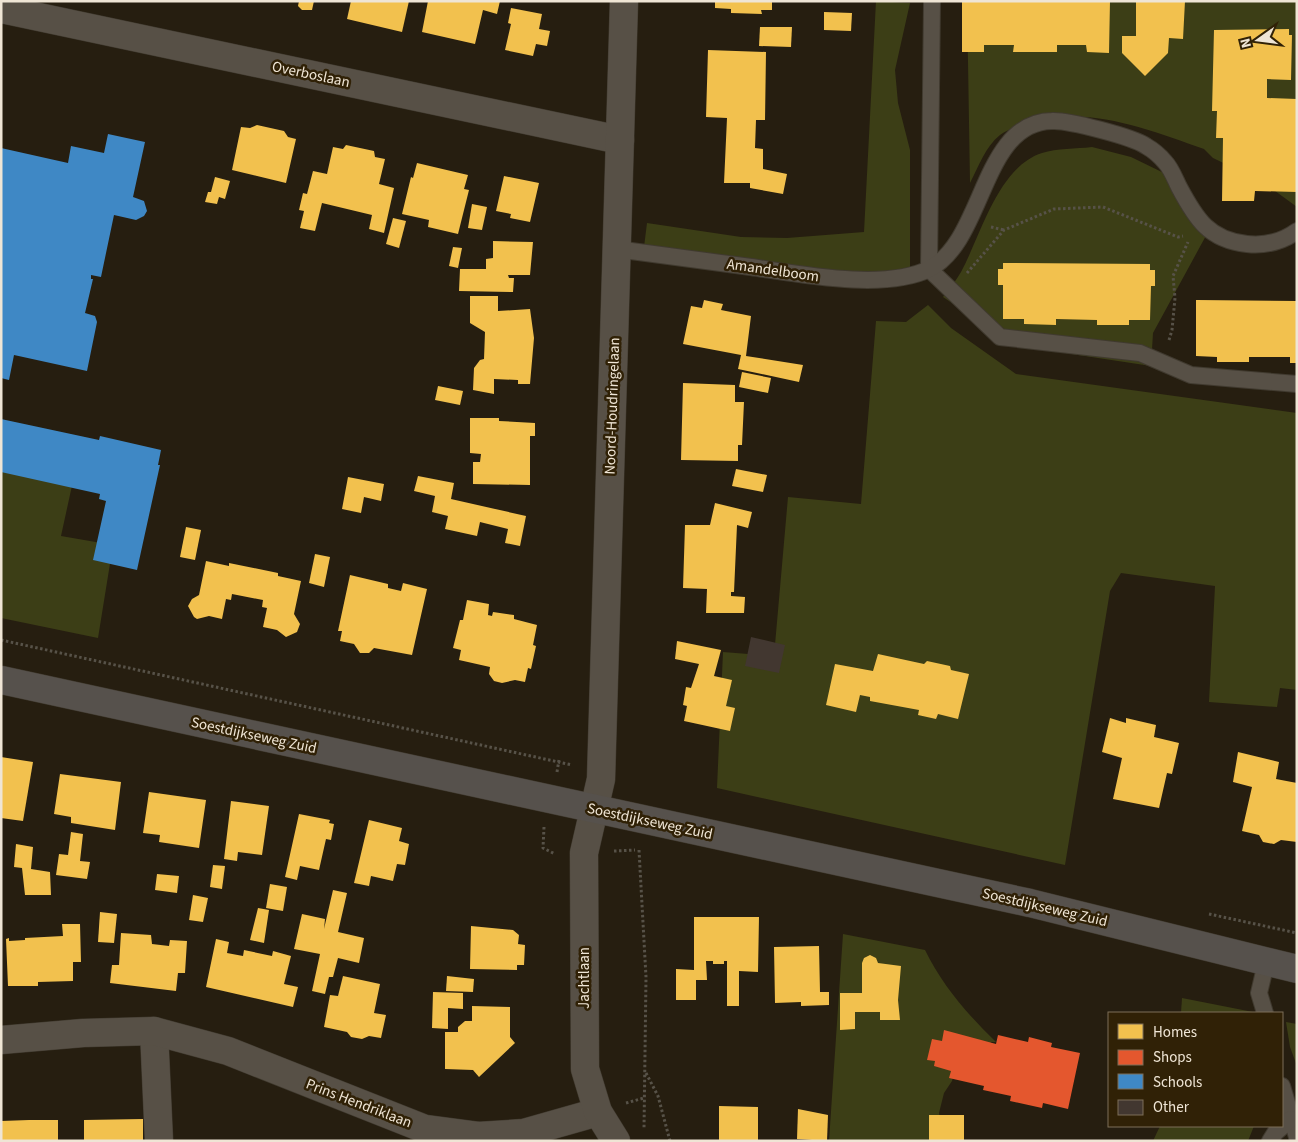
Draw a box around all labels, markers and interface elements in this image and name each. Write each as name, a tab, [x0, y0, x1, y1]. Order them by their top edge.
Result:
north arrow	[1233, 15, 1283, 65]
text: N	[1236, 36, 1257, 50]
street label: Overboslaan	[270, 56, 352, 93]
street label: Amandelboom	[725, 254, 820, 287]
street label: Noord-Houdringelaan	[600, 337, 625, 475]
street label: Soestdijkseweg Zuid	[189, 712, 319, 759]
street label: Soestdijkseweg Zuid	[585, 798, 715, 845]
street label: Soestdijkseweg Zuid	[980, 883, 1110, 932]
street label: Jachtlaan	[574, 947, 595, 1009]
legend	[1108, 1012, 1283, 1127]
text: Homes	[1153, 1022, 1197, 1043]
text: Shops	[1153, 1047, 1192, 1068]
text: Schools	[1153, 1072, 1202, 1093]
street label: Prins Hendriklaan	[303, 1074, 415, 1133]
text: Other	[1153, 1097, 1190, 1118]

